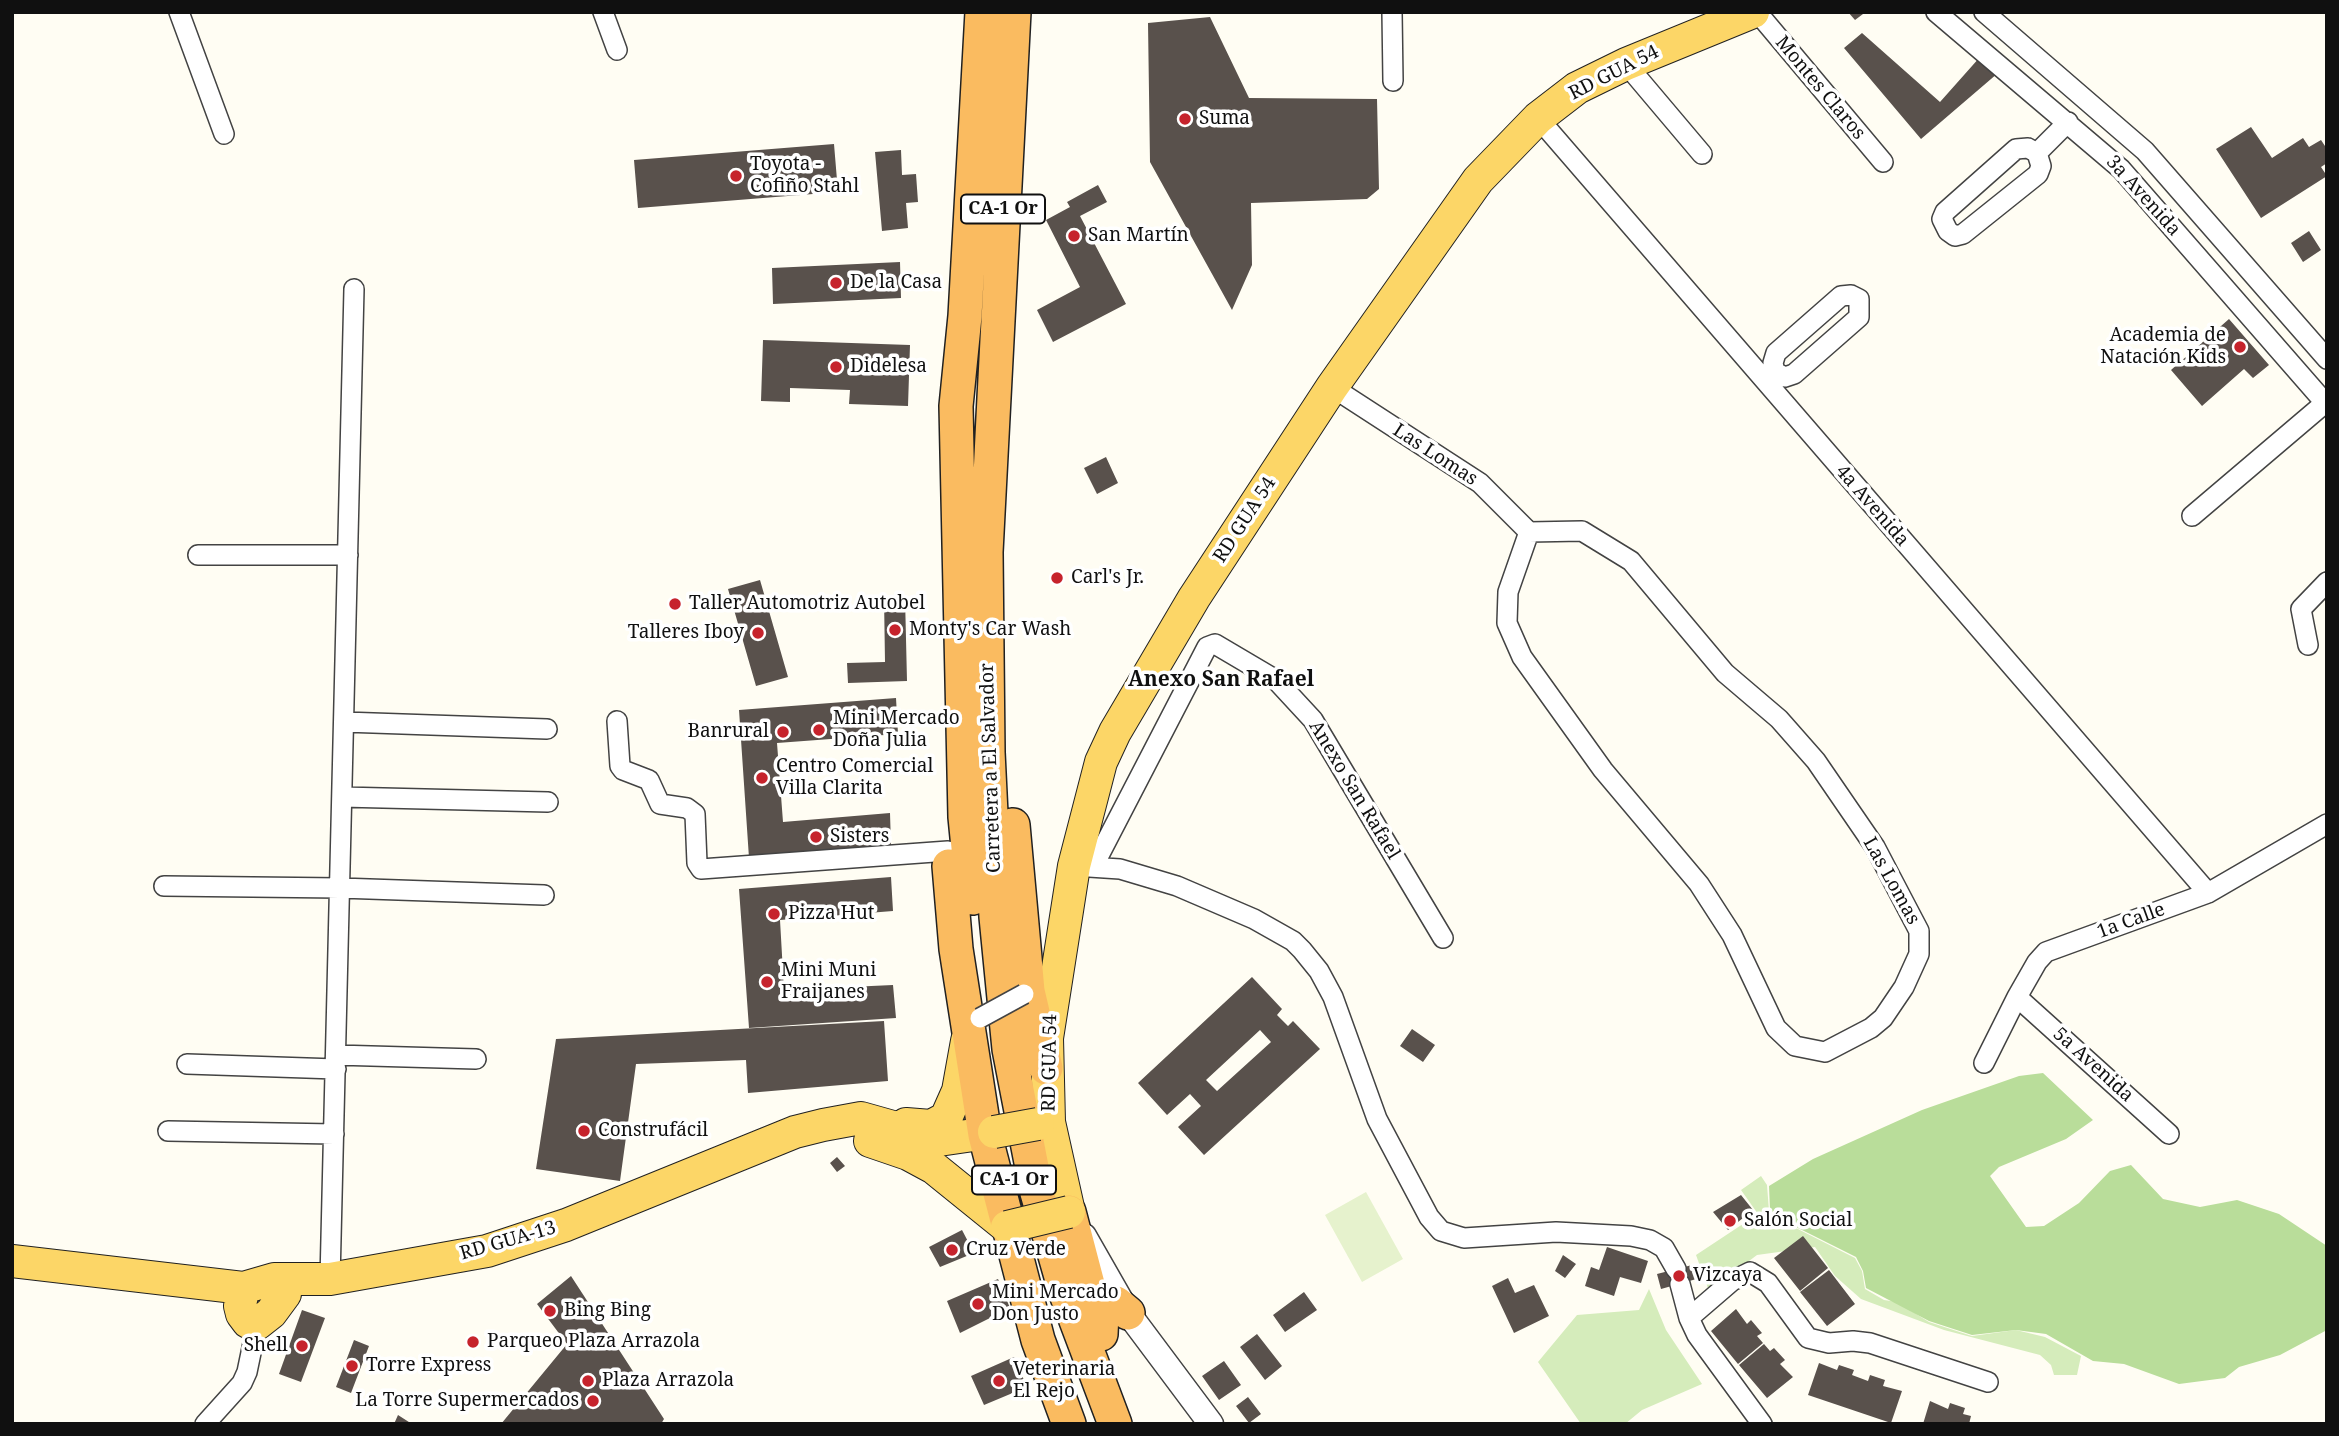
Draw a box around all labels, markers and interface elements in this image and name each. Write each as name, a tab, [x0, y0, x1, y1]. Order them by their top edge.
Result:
street label: Montes Claros	[1770, 32, 1870, 144]
street label: RD GUA 54	[1565, 41, 1663, 105]
place label: Suma	[1199, 108, 1250, 130]
marker: Suma	[1177, 111, 1193, 127]
street label: 3a Avenida	[2101, 151, 2185, 241]
place label: Toyota - Cofiño Stahl	[750, 154, 859, 198]
marker: Toyota - Cofiño Stahl	[728, 168, 744, 184]
road number: CA-1 Or	[961, 194, 1045, 224]
place label: San Martín	[1088, 225, 1189, 247]
marker: San Martín	[1066, 228, 1082, 244]
place label: De la Casa	[850, 272, 942, 294]
marker: De la Casa	[828, 275, 844, 291]
place label: Academia de Natación Kids	[2100, 325, 2226, 369]
marker: Academia de Natación Kids	[2232, 339, 2248, 355]
place label: Didelesa	[850, 356, 927, 378]
marker: Didelesa	[828, 359, 844, 375]
street label: Las Lomas	[1389, 419, 1481, 491]
street label: 4a Avenida	[1830, 461, 1914, 551]
street label: RD GUA 54	[1209, 473, 1281, 567]
place label: Carl's Jr.	[1071, 567, 1144, 589]
marker: Carl's Jr.	[1049, 570, 1065, 586]
place label: Taller Automotriz Autobel	[689, 593, 925, 615]
marker: Taller Automotriz Autobel	[667, 596, 683, 612]
place label: Monty's Car Wash	[909, 619, 1071, 641]
place label: Talleres Iboy	[628, 622, 744, 644]
marker: Monty's Car Wash	[887, 622, 903, 638]
marker: Talleres Iboy	[750, 625, 766, 641]
street label: Carretera a El Salvador	[976, 663, 1006, 873]
district label: Anexo San Rafael	[1128, 667, 1314, 693]
place label: Mini Mercado Doña Julia	[833, 708, 960, 752]
street label: Anexo San Rafael	[1304, 716, 1404, 864]
place label: Banrural	[687, 721, 769, 743]
marker: Mini Mercado Doña Julia	[811, 722, 827, 738]
marker: Banrural	[775, 724, 791, 740]
place label: Centro Comercial Villa Clarita	[776, 756, 933, 800]
marker: Centro Comercial Villa Clarita	[754, 770, 770, 786]
place label: Sisters	[830, 826, 889, 848]
marker: Sisters	[808, 829, 824, 845]
street label: Las Lomas	[1858, 833, 1924, 929]
street label: 1a Calle	[2094, 898, 2168, 944]
place label: Pizza Hut	[788, 903, 874, 925]
marker: Pizza Hut	[766, 906, 782, 922]
place label: Mini Muni Fraijanes	[781, 960, 876, 1004]
marker: Mini Muni Fraijanes	[759, 974, 775, 990]
street label: RD GUA 54	[1038, 1014, 1062, 1112]
street label: 5a Avenida	[2048, 1023, 2138, 1107]
place label: Construfácil	[598, 1120, 708, 1142]
marker: Construfácil	[576, 1123, 592, 1139]
road number: CA-1 Or	[972, 1166, 1056, 1195]
place label: Salón Social	[1744, 1210, 1852, 1232]
marker: Salón Social	[1722, 1213, 1738, 1229]
street label: RD GUA-13	[457, 1216, 559, 1266]
place label: Cruz Verde	[966, 1239, 1066, 1261]
marker: Cruz Verde	[944, 1242, 960, 1258]
place label: Vizcaya	[1693, 1265, 1763, 1287]
marker: Vizcaya	[1671, 1268, 1687, 1284]
place label: Mini Mercado Don Justo	[992, 1282, 1119, 1326]
marker: Mini Mercado Don Justo	[970, 1296, 986, 1312]
place label: Bing Bing	[564, 1300, 651, 1322]
marker: Bing Bing	[542, 1303, 558, 1319]
place label: Parqueo Plaza Arrazola	[487, 1331, 700, 1353]
marker: Parqueo Plaza Arrazola	[465, 1334, 481, 1350]
place label: Shell	[244, 1335, 288, 1357]
marker: Shell	[294, 1338, 310, 1354]
place label: Torre Express	[366, 1355, 491, 1377]
marker: Torre Express	[344, 1358, 360, 1374]
place label: Veterinaria El Rejo	[1013, 1359, 1115, 1403]
place label: Plaza Arrazola	[602, 1370, 734, 1392]
marker: Plaza Arrazola	[580, 1373, 596, 1389]
marker: Veterinaria El Rejo	[991, 1373, 1007, 1389]
place label: La Torre Supermercados	[355, 1390, 579, 1412]
marker: La Torre Supermercados	[585, 1393, 601, 1409]

